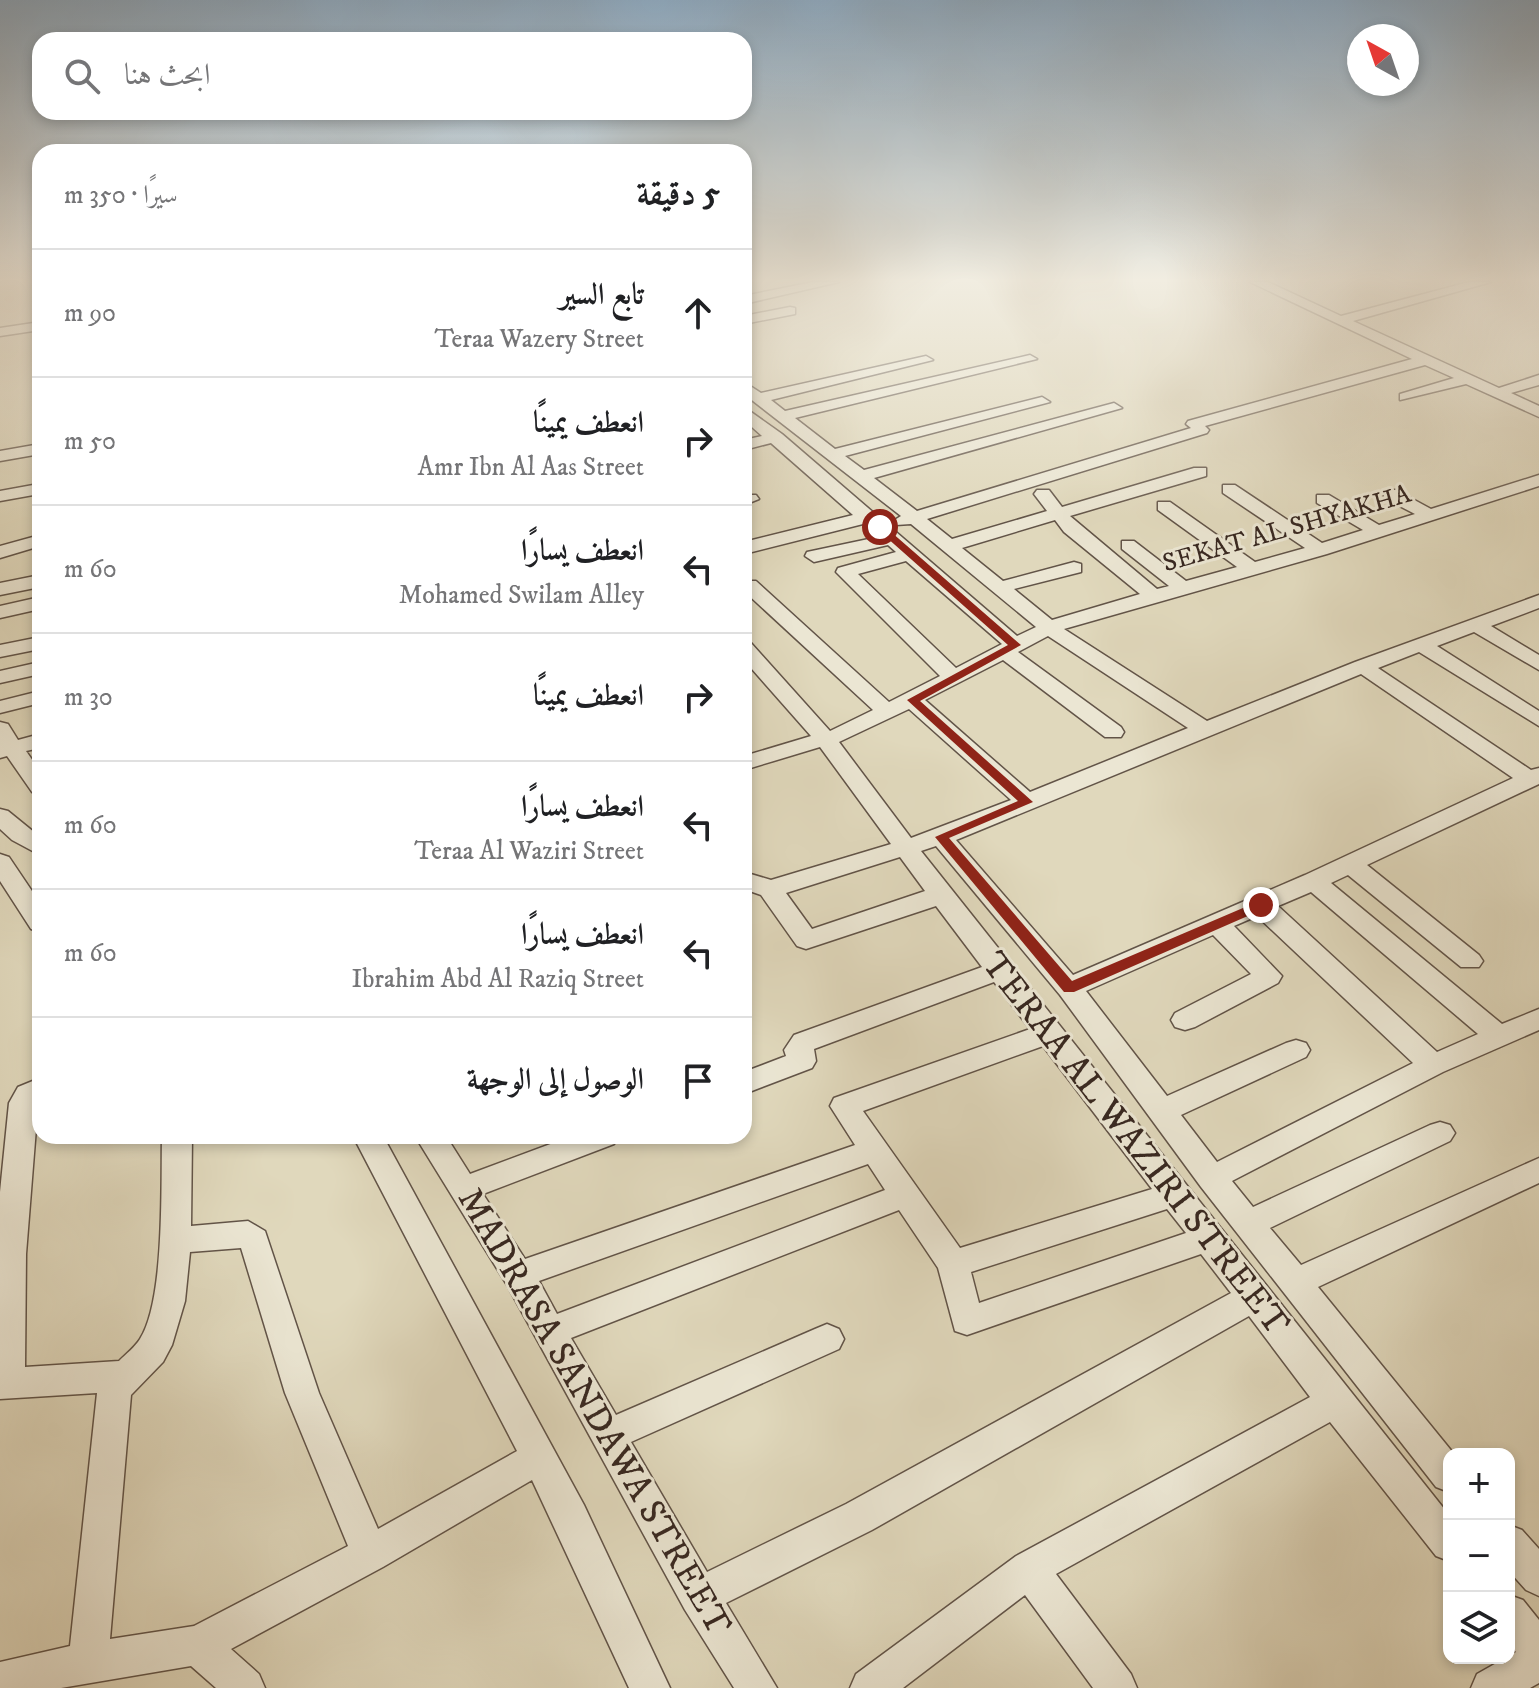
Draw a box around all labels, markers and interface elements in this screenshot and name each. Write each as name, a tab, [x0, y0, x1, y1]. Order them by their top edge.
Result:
north arrow	[1347, 24, 1419, 96]
search box	[32, 32, 752, 120]
icon: search	[60, 54, 104, 98]
text: ابحث هنا	[124, 57, 210, 94]
text: 5 دقيقة	[636, 173, 720, 215]
text: سيرًا · 350 m	[64, 179, 178, 212]
text: تابع السير	[559, 277, 644, 314]
icon: ahead	[676, 291, 720, 335]
text: 90 m	[64, 297, 116, 330]
text: Teraa Wazery Street	[434, 323, 644, 356]
text: انعطف يمينًا	[533, 405, 644, 442]
icon: right	[676, 419, 720, 463]
text: 50 m	[64, 425, 116, 458]
text: Amr Ibn Al Aas Street	[417, 451, 644, 484]
street label: SEKAT AL SHYAKHA	[1159, 478, 1415, 580]
route start	[862, 509, 898, 545]
text: انعطف يسارًا	[521, 533, 644, 570]
icon: left	[676, 547, 720, 591]
text: 60 m	[64, 553, 117, 586]
text: Mohamed Swilam Alley	[399, 579, 644, 612]
icon: right	[676, 675, 720, 719]
text: انعطف يمينًا	[533, 678, 644, 715]
text: 30 m	[64, 681, 113, 714]
text: انعطف يسارًا	[521, 789, 644, 826]
icon: left	[676, 803, 720, 847]
text: 60 m	[64, 809, 117, 842]
text: Teraa Al Waziri Street	[414, 835, 644, 868]
route end	[1243, 887, 1279, 923]
text: انعطف يسارًا	[521, 917, 644, 954]
icon: left	[676, 931, 720, 975]
text: 60 m	[64, 937, 117, 970]
street label: TERAA AL WAZIRI STREET	[971, 943, 1299, 1345]
text: Ibrahim Abd Al Raziq Street	[352, 963, 644, 996]
icon: arrive	[676, 1059, 720, 1103]
text: الوصول إلى الوجهة	[467, 1062, 644, 1099]
street label: MADRASA SANDAWA STREET	[447, 1180, 741, 1644]
map controls	[1443, 1448, 1515, 1664]
button: +	[1443, 1448, 1515, 1520]
button: −	[1443, 1520, 1515, 1592]
button: layers	[1443, 1592, 1515, 1664]

